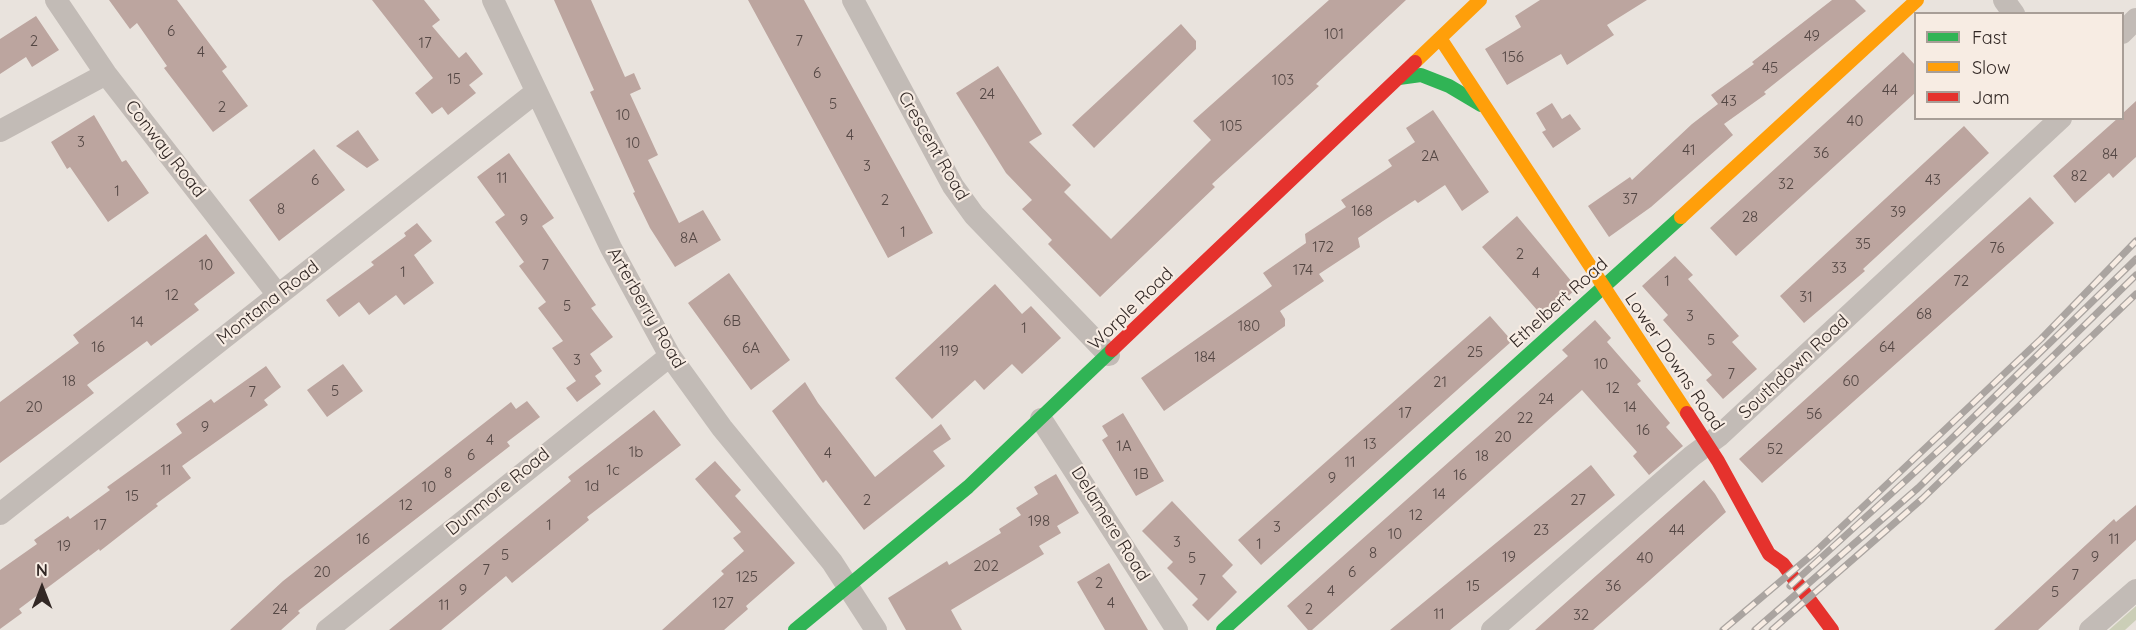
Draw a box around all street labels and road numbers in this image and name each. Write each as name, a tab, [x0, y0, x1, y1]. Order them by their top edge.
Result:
street label: Crescent Road	[893, 88, 973, 204]
street label: Conway Road	[120, 96, 210, 202]
street label: Arterberry Road	[603, 244, 689, 372]
street label: Ethelbert Road	[1505, 253, 1613, 353]
street label: Montana Road	[212, 256, 324, 350]
street label: Worple Road	[1084, 263, 1178, 355]
street label: Lower Downs Road	[1620, 289, 1728, 435]
street label: Southdown Road	[1734, 310, 1854, 424]
street label: Dunmore Road	[442, 444, 554, 540]
street label: Delamere Road	[1066, 463, 1154, 585]

